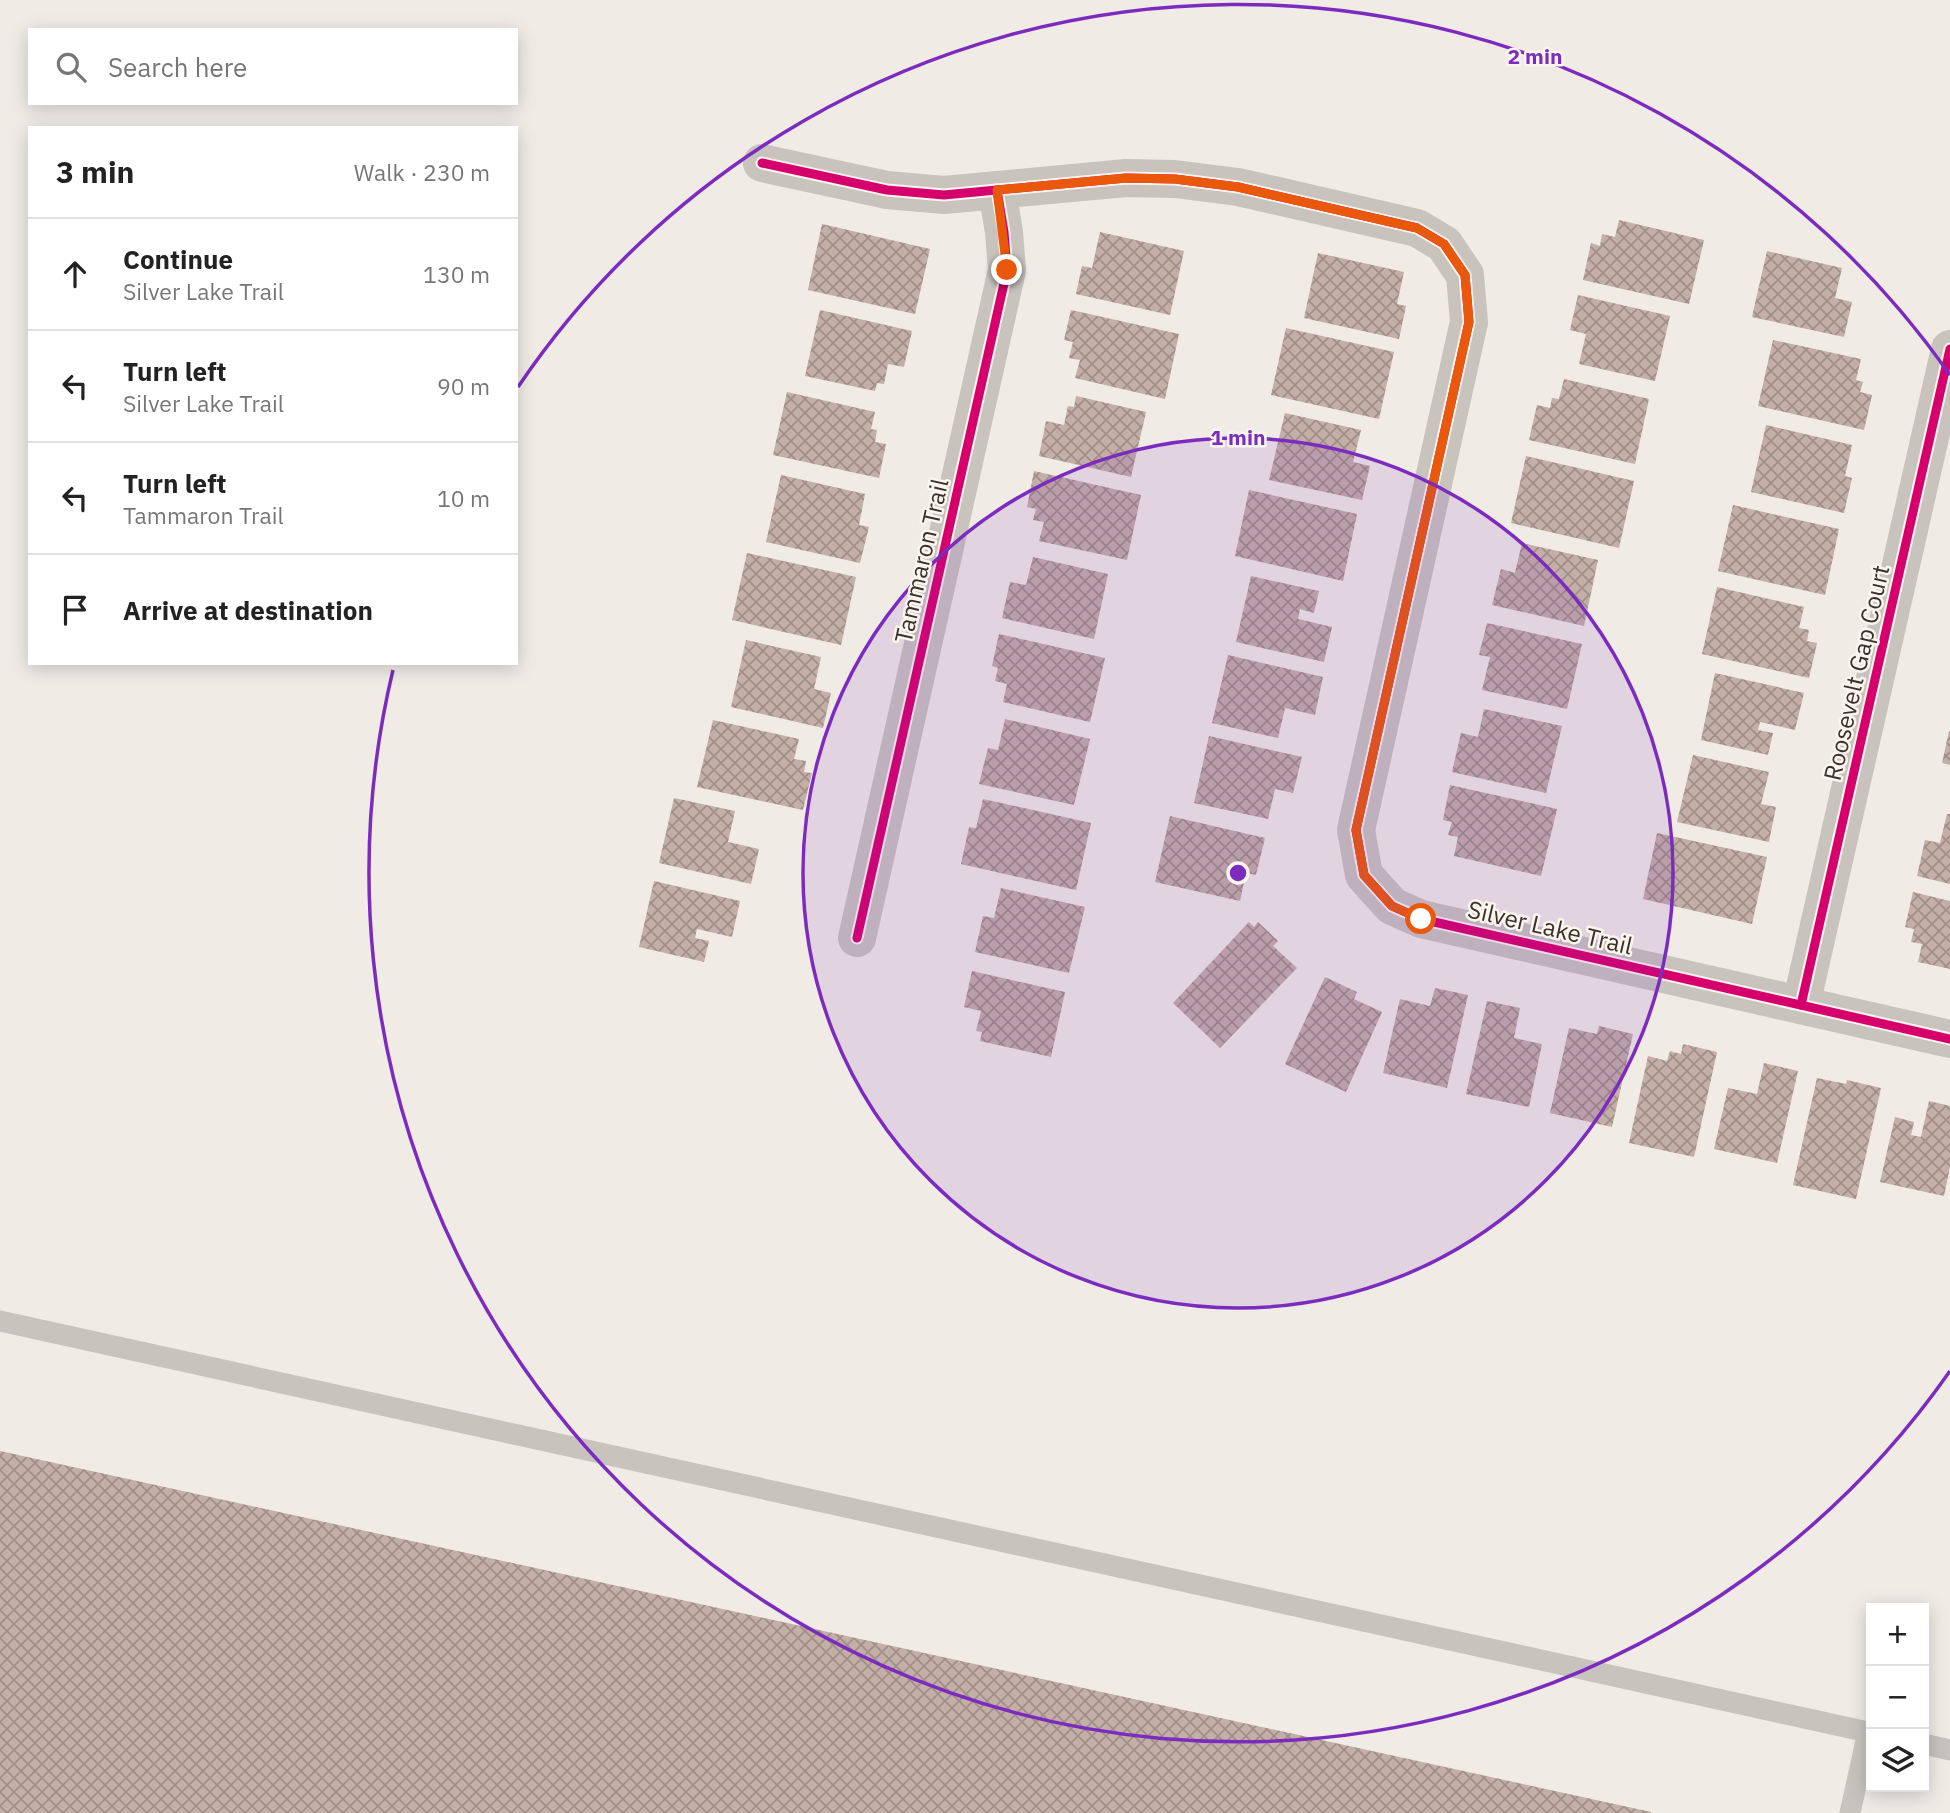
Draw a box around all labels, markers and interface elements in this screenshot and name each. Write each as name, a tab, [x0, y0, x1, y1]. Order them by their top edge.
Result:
search box	[28, 28, 518, 105]
text: 2 min	[1508, 42, 1562, 70]
icon: search	[52, 48, 90, 86]
text: Search here	[108, 50, 247, 84]
text: 3 min	[56, 152, 134, 191]
text: Walk · 230 m	[354, 157, 490, 187]
text: Continue	[123, 242, 233, 276]
route end	[991, 254, 1022, 285]
icon: ahead	[56, 255, 94, 293]
text: 130 m	[423, 259, 490, 289]
text: Silver Lake Trail	[123, 276, 284, 306]
text: Turn left	[123, 354, 226, 388]
icon: left	[56, 367, 94, 405]
text: 90 m	[437, 371, 490, 401]
text: Silver Lake Trail	[123, 388, 284, 418]
text: 1 min	[1211, 423, 1265, 451]
text: Turn left	[123, 466, 226, 500]
street label: Tammaron Trail	[887, 475, 955, 646]
icon: left	[56, 479, 94, 517]
text: 10 m	[437, 483, 490, 513]
text: Tammaron Trail	[123, 500, 284, 530]
street label: Roosevelt Gap Court	[1816, 562, 1896, 784]
icon: arrive	[56, 591, 94, 629]
text: Arrive at destination	[123, 593, 373, 627]
centre of rings	[1226, 861, 1250, 885]
street label: Silver Lake Trail	[1465, 893, 1636, 962]
route start	[1405, 903, 1436, 934]
map controls	[1866, 1603, 1929, 1792]
button: +	[1866, 1603, 1929, 1666]
button: −	[1866, 1666, 1929, 1729]
button: layers	[1866, 1729, 1929, 1792]

